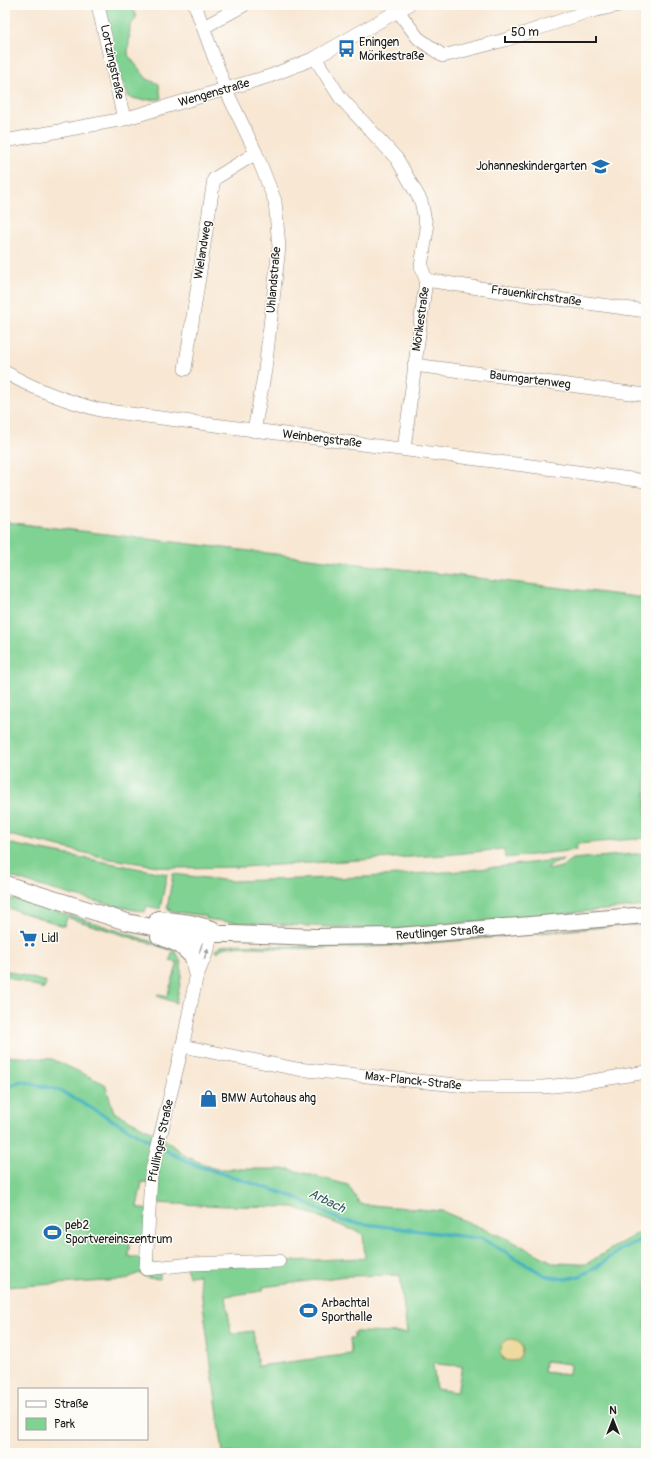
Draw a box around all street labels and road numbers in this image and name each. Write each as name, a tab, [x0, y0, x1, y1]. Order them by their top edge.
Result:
street label: Lortzingstraße	[97, 23, 127, 101]
street label: Wengenstraße	[177, 76, 251, 110]
street label: Wielandweg	[191, 220, 215, 280]
street label: Uhlandstraße	[264, 246, 284, 314]
street label: Frauenkirchstraße	[490, 282, 582, 310]
street label: Mörikestraße	[409, 286, 433, 352]
street label: Baumgartenweg	[489, 368, 571, 392]
street label: Weinbergstraße	[282, 427, 363, 451]
street label: Reutlinger Straße	[395, 922, 485, 944]
street label: Max-Planck-Straße	[364, 1068, 462, 1094]
street label: Pfullinger Straße	[145, 1098, 177, 1184]

